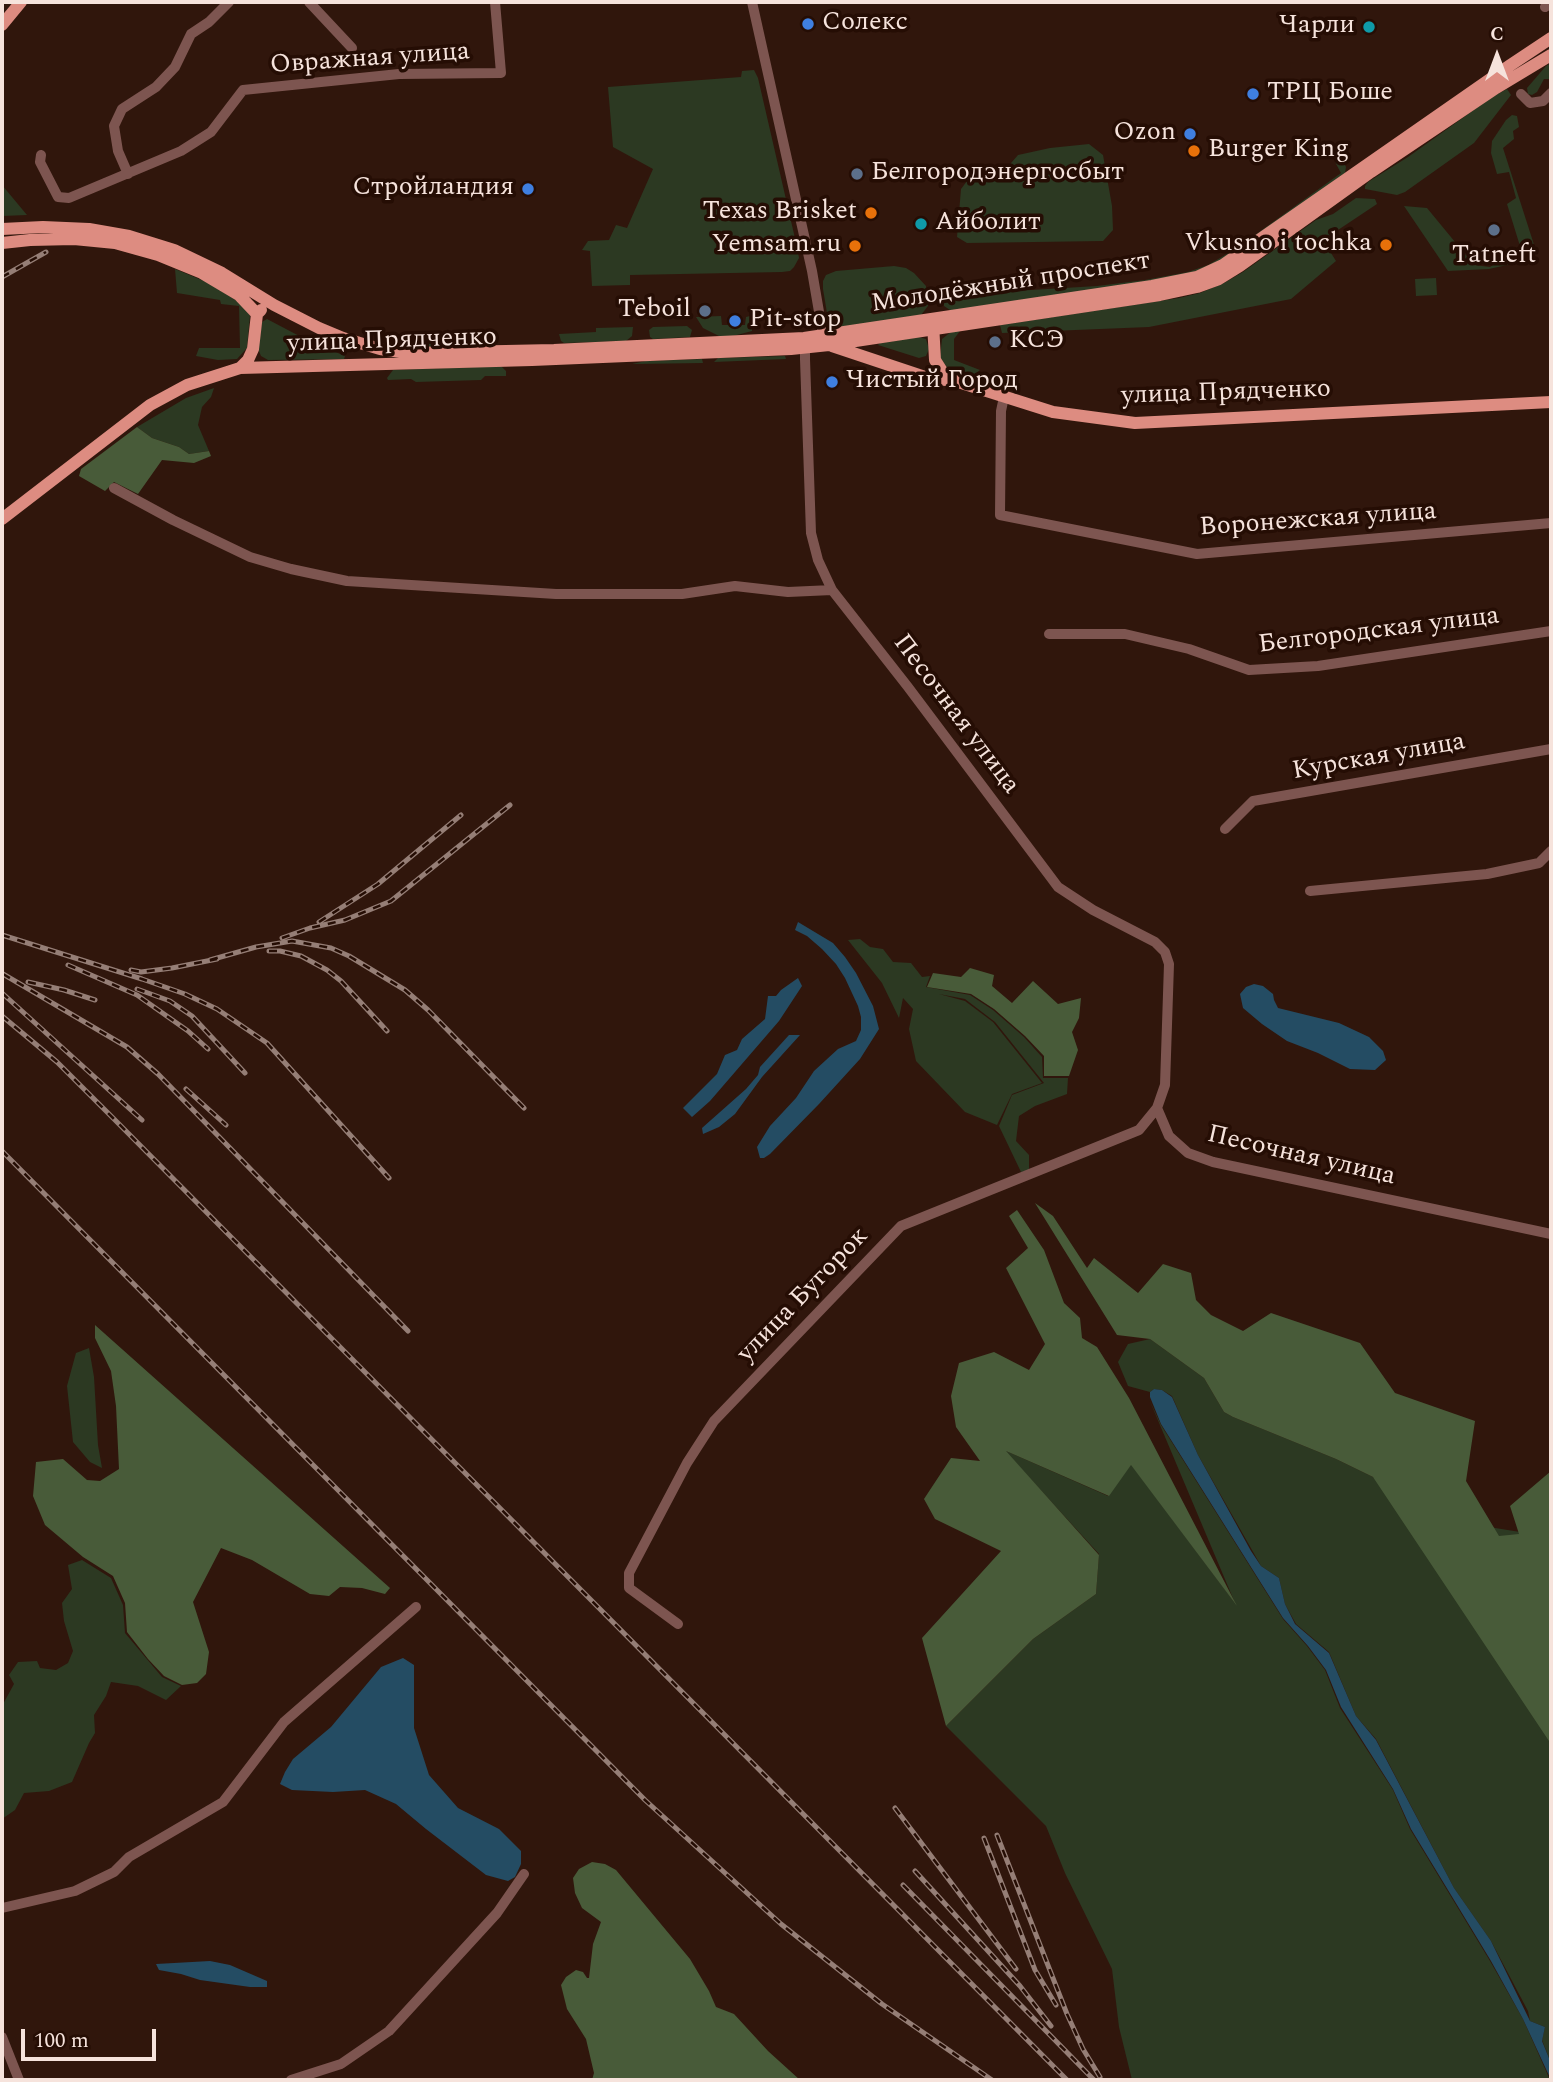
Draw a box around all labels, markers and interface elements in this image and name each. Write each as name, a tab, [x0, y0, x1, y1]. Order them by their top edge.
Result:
place label: Солекс	[822, 8, 908, 40]
place label: Чарли	[1279, 11, 1355, 43]
marker: Солекс	[800, 16, 816, 32]
marker: Чарли	[1361, 19, 1377, 35]
text: С	[1490, 20, 1504, 49]
north arrow	[1462, 21, 1532, 91]
street label: Овражная улица	[269, 37, 471, 83]
place label: ТРЦ Боше	[1267, 78, 1393, 110]
marker: ТРЦ Боше	[1245, 86, 1261, 102]
place label: Ozon	[1114, 118, 1176, 150]
marker: Ozon	[1182, 126, 1198, 142]
place label: Burger King	[1208, 135, 1349, 167]
marker: Burger King	[1186, 143, 1202, 159]
place label: Белгородэнергосбыт	[871, 158, 1124, 190]
marker: Белгородэнергосбыт	[849, 166, 865, 182]
place label: Стройландия	[352, 173, 514, 205]
marker: Стройландия	[520, 181, 536, 197]
place label: Texas Brisket	[703, 197, 857, 229]
marker: Texas Brisket	[863, 205, 879, 221]
place label: Айболит	[935, 208, 1041, 240]
marker: Айболит	[913, 216, 929, 232]
marker: Tatneft	[1486, 222, 1502, 238]
place label: Vkusno i tochka	[1185, 229, 1372, 261]
place label: Yemsam.ru	[711, 230, 841, 262]
marker: Vkusno i tochka	[1378, 237, 1394, 253]
marker: Yemsam.ru	[847, 238, 863, 254]
place label: Tatneft	[1452, 241, 1536, 273]
street label: Молодёжный проспект	[869, 247, 1153, 321]
place label: Teboil	[618, 295, 691, 327]
marker: Teboil	[697, 303, 713, 319]
place label: Pit-stop	[749, 305, 841, 337]
marker: Pit-stop	[727, 313, 743, 329]
street label: улица Прядченко	[287, 323, 497, 361]
place label: КСЭ	[1009, 326, 1064, 358]
marker: КСЭ	[987, 334, 1003, 350]
place label: Чистый Город	[846, 366, 1018, 398]
marker: Чистый Город	[824, 374, 840, 390]
street label: улица Прядченко	[1121, 375, 1331, 413]
street label: Воронежская улица	[1198, 497, 1438, 545]
street label: Белгородская улица	[1257, 602, 1501, 662]
street label: Песочная улица	[885, 629, 1025, 801]
street label: Курская улица	[1290, 727, 1468, 789]
street label: Песочная улица	[1204, 1120, 1398, 1194]
street label: улица Бугорок	[732, 1222, 876, 1370]
scale bar	[24, 2016, 159, 2060]
text: 100 m	[34, 2025, 89, 2057]

